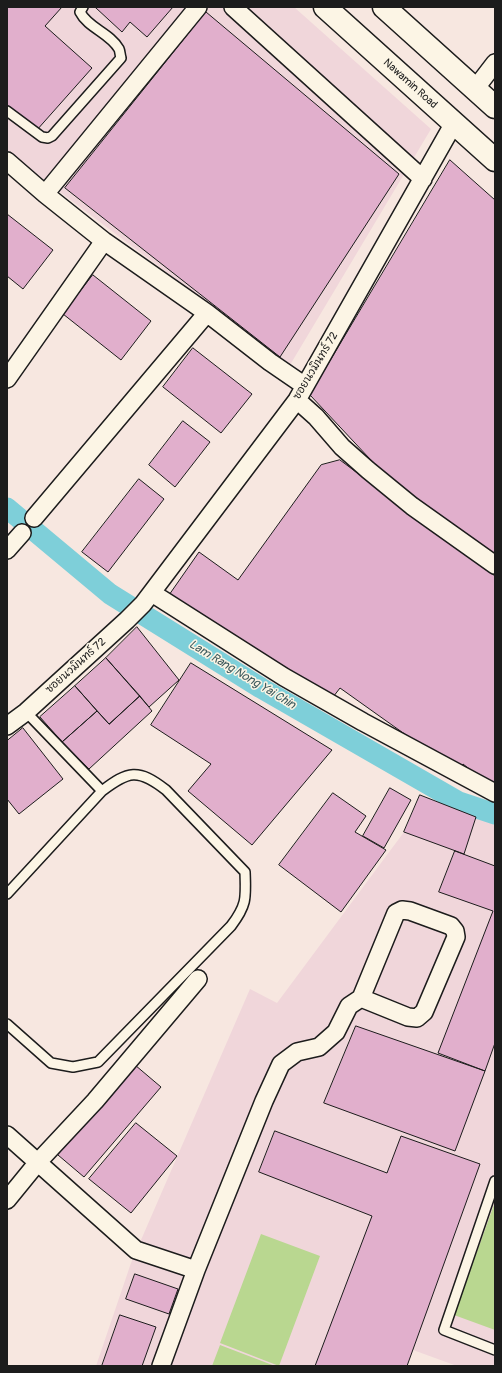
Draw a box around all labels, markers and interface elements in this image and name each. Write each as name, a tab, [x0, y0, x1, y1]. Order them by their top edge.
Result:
street label: Nawamin Road	[380, 56, 440, 112]
street label: ซอยนวมินทร์ 72	[291, 330, 341, 402]
street label: ซอยนวมินทร์ 72	[43, 636, 109, 696]
water label: Lam Rang Nong Yai Chin	[186, 637, 298, 713]

